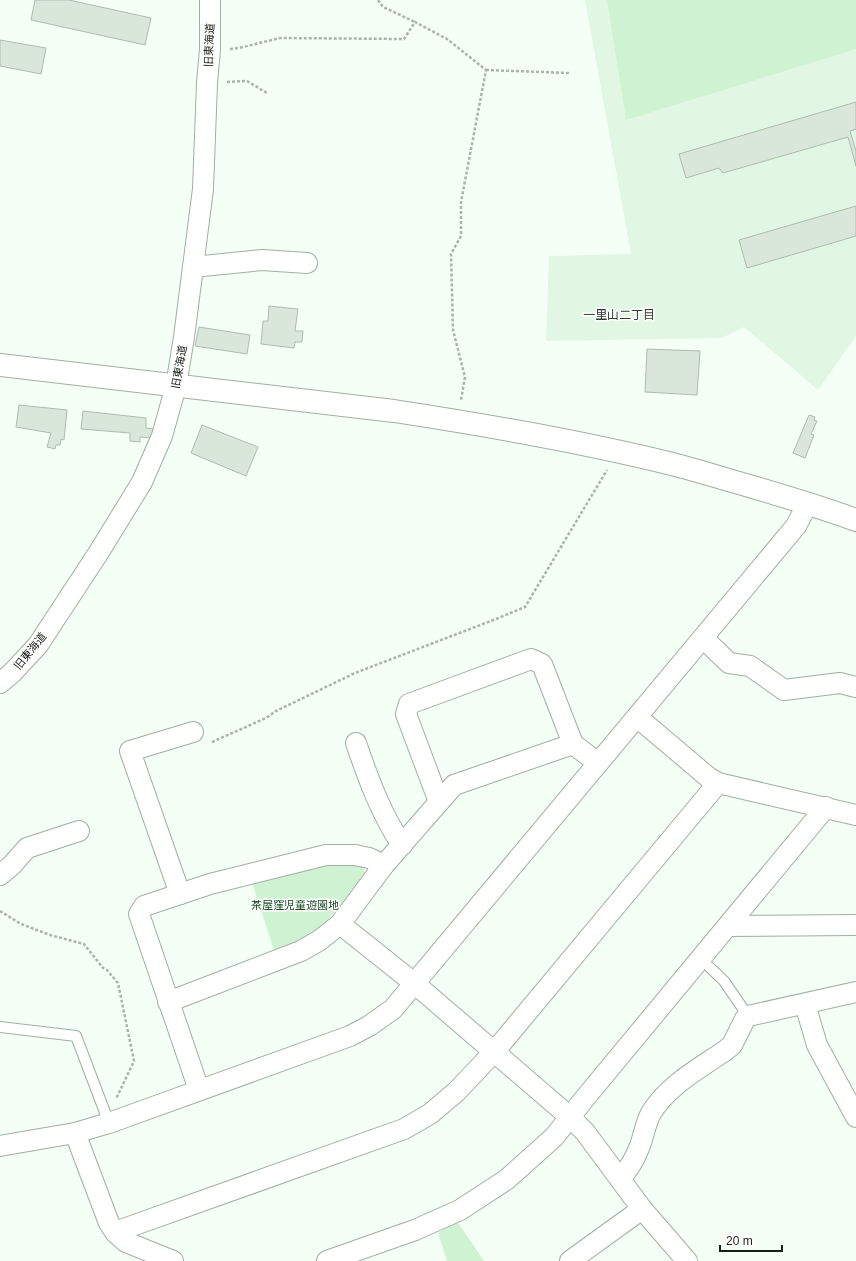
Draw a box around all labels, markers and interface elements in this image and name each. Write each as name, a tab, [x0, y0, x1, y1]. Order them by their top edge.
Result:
street label: 旧東海道	[202, 23, 216, 67]
district label: 一里山二丁目	[583, 308, 655, 322]
street label: 旧東海道	[169, 344, 189, 390]
street label: 旧東海道	[11, 630, 49, 672]
park label: 茶屋窪児童遊園地	[251, 899, 339, 911]
scale bar	[720, 1227, 782, 1253]
text: 20 m	[726, 1234, 753, 1248]

